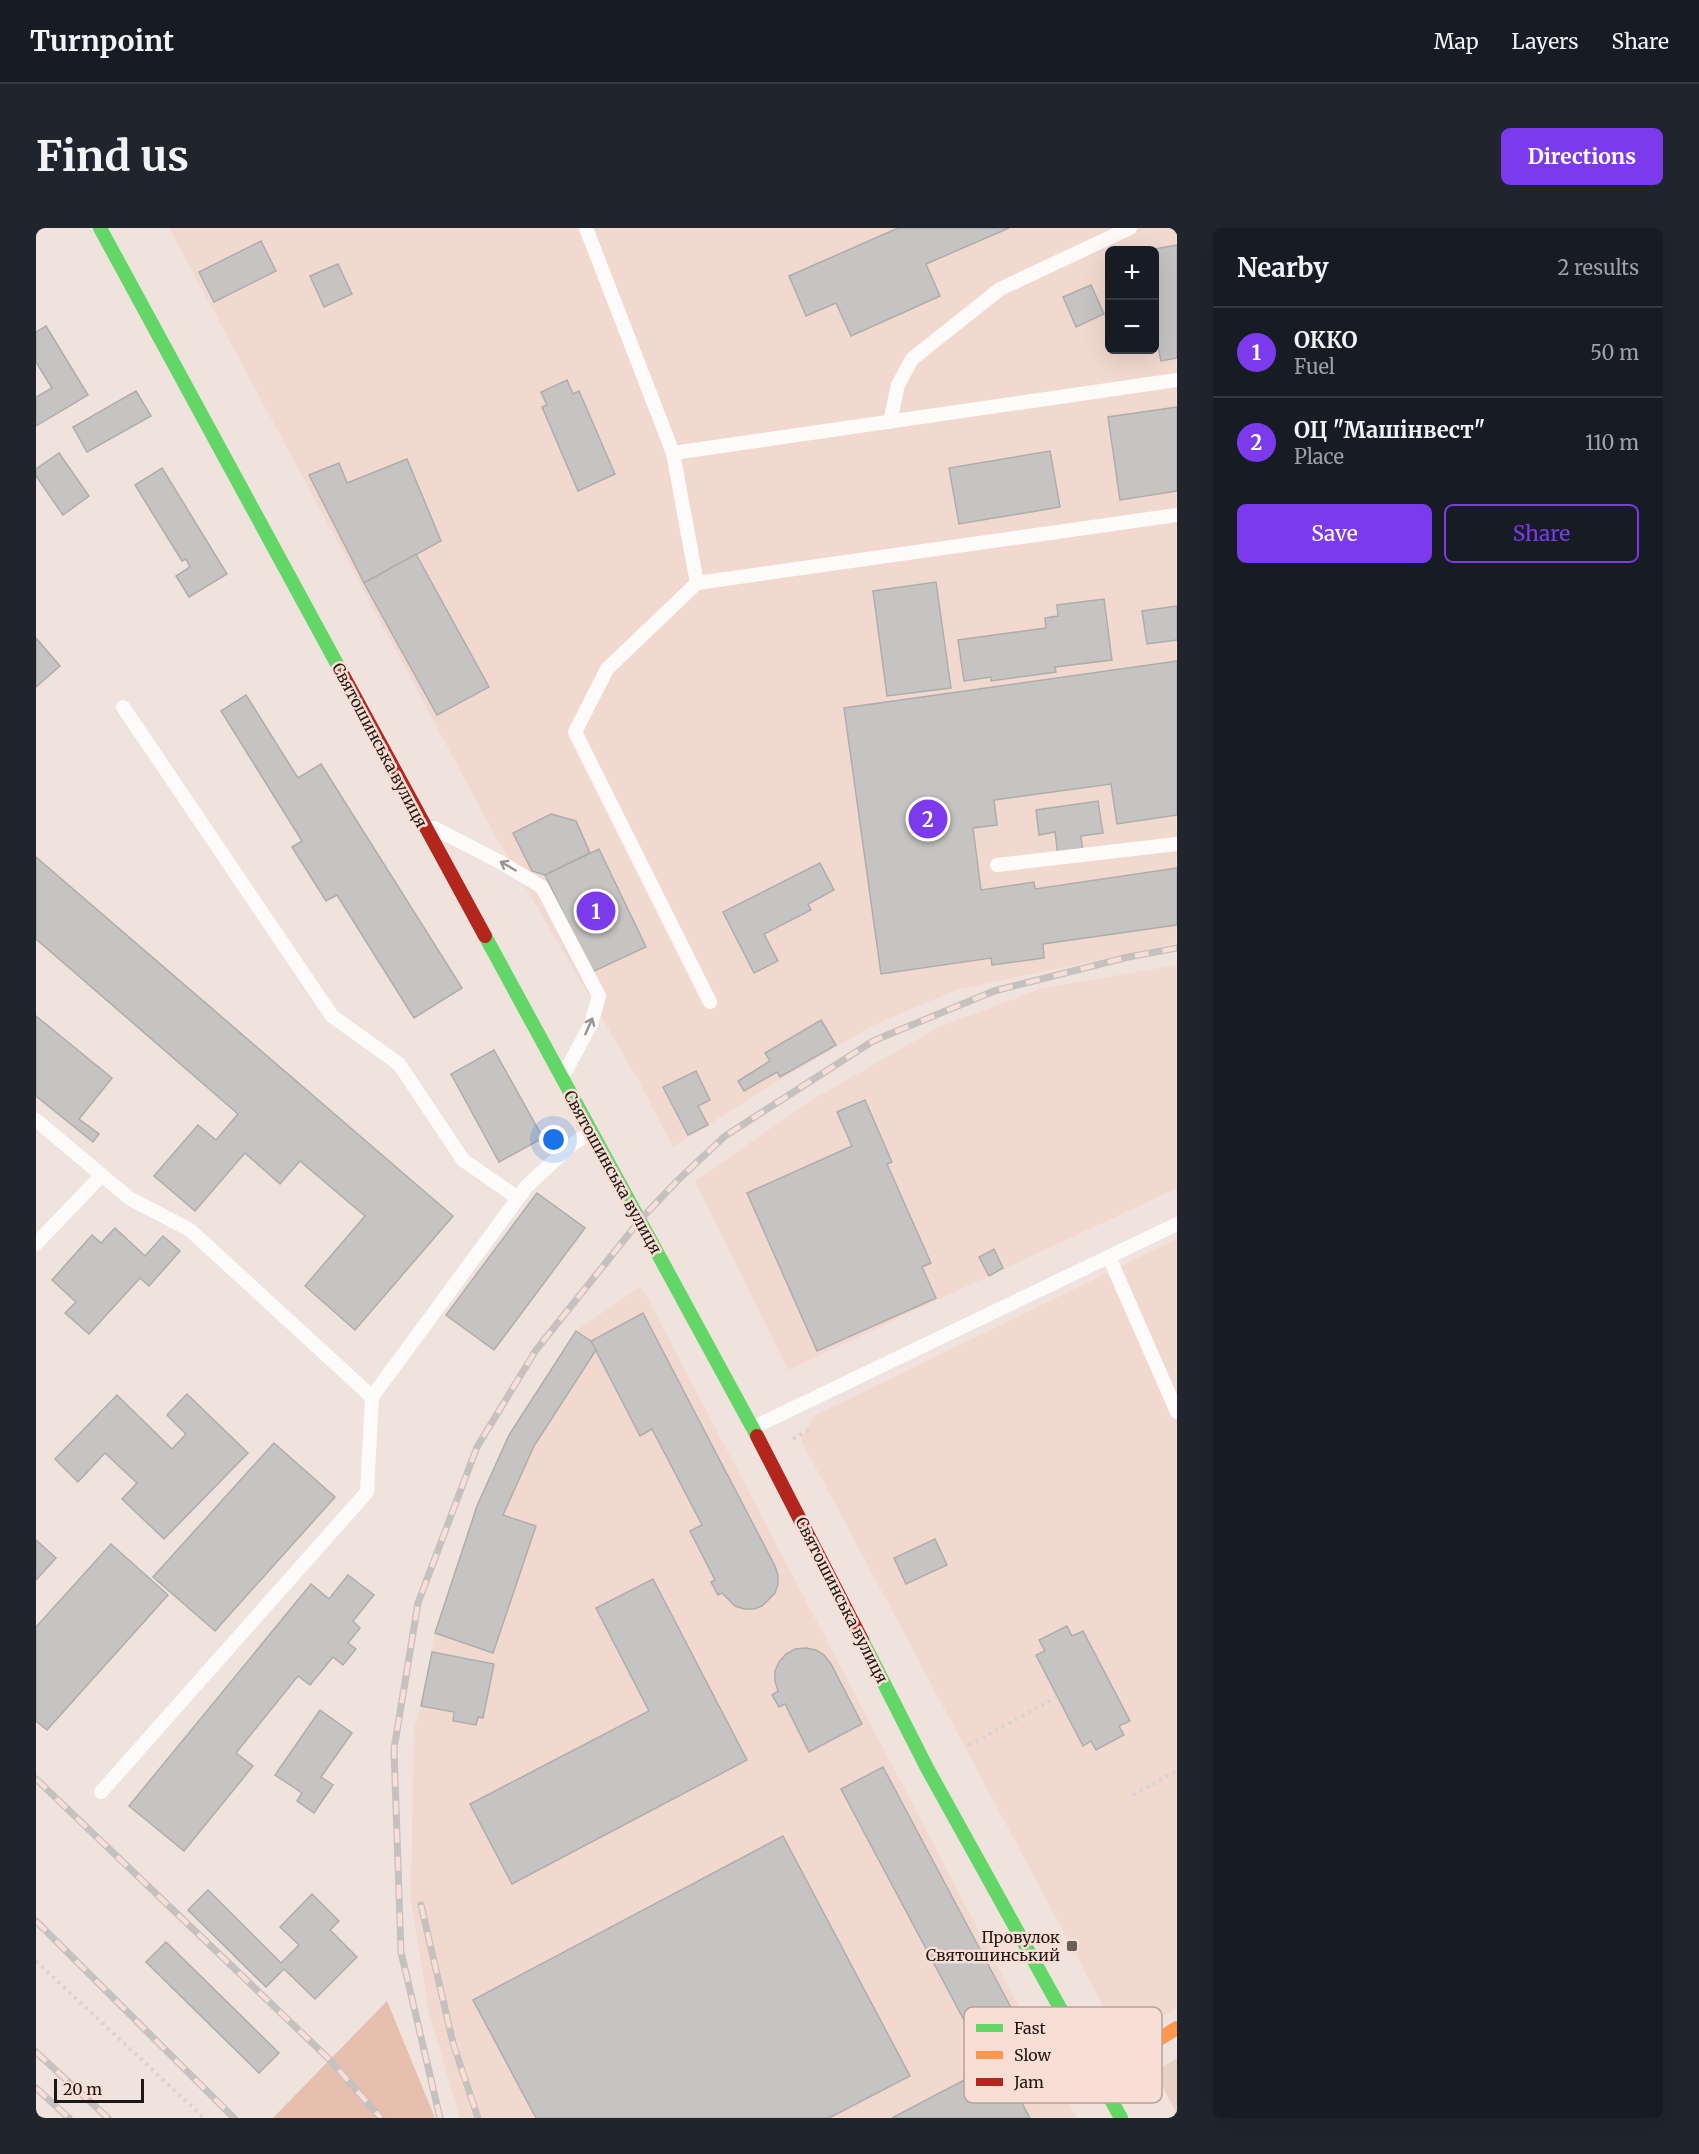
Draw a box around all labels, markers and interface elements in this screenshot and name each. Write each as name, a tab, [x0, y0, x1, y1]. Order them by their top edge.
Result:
text: Turnpoint	[30, 23, 174, 59]
text: Map	[1434, 28, 1479, 55]
text: Layers	[1512, 28, 1579, 55]
text: Share	[1612, 28, 1669, 55]
button: Directions	[1501, 128, 1663, 185]
text: Find us	[36, 130, 189, 182]
map controls	[1105, 246, 1159, 354]
button: +	[1105, 246, 1159, 300]
text: Nearby	[1237, 251, 1329, 284]
text: 2 results	[1557, 255, 1639, 280]
button: −	[1105, 300, 1159, 354]
text: ОККО	[1294, 326, 1358, 354]
text: 1	[1252, 340, 1261, 365]
text: 50 m	[1590, 340, 1639, 365]
text: Fuel	[1294, 354, 1335, 379]
text: ОЦ "Машінвест"	[1294, 416, 1485, 444]
text: 2	[1251, 430, 1262, 455]
text: 110 m	[1585, 430, 1639, 455]
text: Place	[1294, 444, 1344, 469]
button: Save	[1237, 504, 1432, 563]
button: Share	[1444, 504, 1639, 563]
street label: Святошинська вулиця	[328, 659, 432, 831]
pin: 2	[908, 796, 948, 842]
one-way arrow	[500, 860, 517, 872]
pin: 1	[576, 888, 616, 934]
one-way arrow	[584, 1017, 595, 1036]
street label: Святошинська вулиця	[560, 1087, 666, 1257]
your location	[539, 1125, 568, 1154]
street label: Святошинська вулиця	[791, 1514, 893, 1686]
place label: Провулок Святошинський	[926, 1927, 1060, 1965]
marker: Провулок Святошинський	[1065, 1939, 1079, 1953]
legend	[964, 2007, 1162, 2103]
text: Fast	[1014, 2018, 1047, 2038]
text: Slow	[1014, 2045, 1052, 2065]
text: Jam	[1013, 2072, 1044, 2092]
scale bar	[54, 2076, 144, 2104]
text: 20 m	[63, 2079, 102, 2099]

